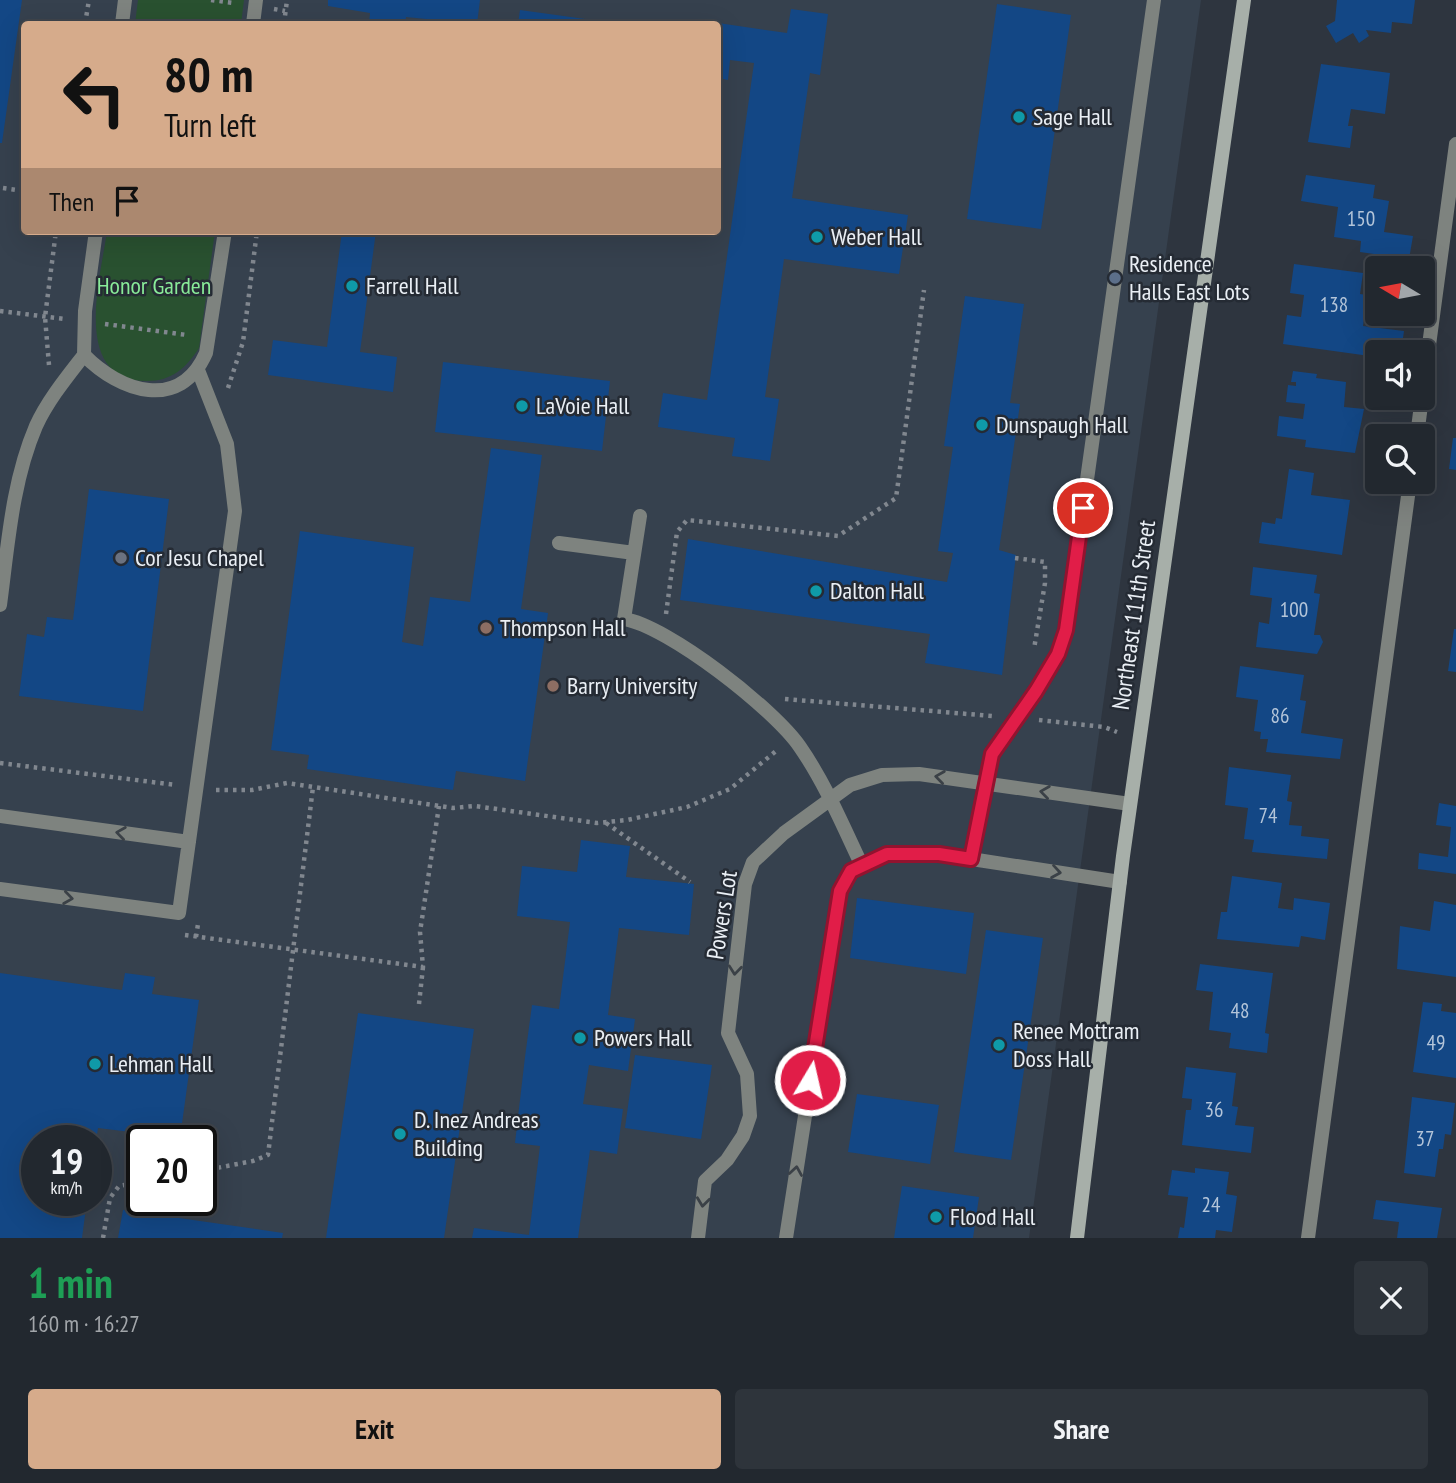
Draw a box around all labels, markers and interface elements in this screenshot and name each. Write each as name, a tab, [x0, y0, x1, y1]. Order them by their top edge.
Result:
text: 80 m	[164, 42, 253, 106]
icon: left	[49, 49, 140, 140]
place label: Sage Hall	[1033, 101, 1112, 132]
text: Turn left	[164, 104, 256, 146]
marker: Sage Hall	[1011, 109, 1027, 125]
icon: arrive	[108, 182, 146, 220]
text: Then	[49, 185, 94, 218]
house number: 150	[1347, 205, 1375, 232]
place label: Weber Hall	[831, 221, 922, 252]
marker: Weber Hall	[809, 229, 825, 245]
place label: Residence Halls East Lots	[1129, 248, 1250, 307]
north arrow	[1365, 256, 1435, 326]
map controls	[1365, 256, 1435, 494]
park label: Honor Garden	[97, 270, 211, 301]
place label: Farrell Hall	[366, 270, 459, 301]
marker: Residence Halls East Lots	[1107, 270, 1123, 286]
marker: Farrell Hall	[344, 278, 360, 294]
house number: 138	[1320, 291, 1348, 318]
button: sound	[1365, 340, 1435, 410]
place label: LaVoie Hall	[536, 390, 630, 421]
marker: LaVoie Hall	[514, 398, 530, 414]
place label: Dunspaugh Hall	[996, 409, 1128, 440]
marker: Dunspaugh Hall	[974, 417, 990, 433]
button: search	[1365, 424, 1435, 494]
pin	[1053, 478, 1113, 538]
icon: arrive	[1064, 489, 1102, 527]
street label: Northeast 111th Street	[1105, 518, 1162, 712]
place label: Cor Jesu Chapel	[135, 542, 264, 573]
marker: Cor Jesu Chapel	[113, 550, 129, 566]
place label: Dalton Hall	[830, 575, 924, 606]
marker: Dalton Hall	[808, 583, 824, 599]
house number: 100	[1280, 596, 1308, 623]
place label: Thompson Hall	[500, 612, 626, 643]
marker: Thompson Hall	[478, 620, 494, 636]
place label: Barry University	[567, 670, 697, 701]
marker: Barry University	[545, 678, 561, 694]
house number: 86	[1271, 702, 1289, 729]
one-way arrow	[934, 770, 946, 785]
one-way arrow	[1039, 785, 1051, 800]
house number: 74	[1259, 802, 1278, 829]
one-way arrow	[115, 826, 127, 841]
one-way arrow	[1050, 864, 1062, 879]
street label: Powers Lot	[699, 868, 744, 962]
one-way arrow	[62, 890, 73, 905]
one-way arrow	[728, 964, 743, 976]
house number: 48	[1231, 997, 1249, 1024]
place label: Renee Mottram Doss Hall	[1013, 1015, 1139, 1074]
place label: Powers Hall	[594, 1022, 692, 1053]
house number: 49	[1427, 1029, 1445, 1056]
marker: Powers Hall	[572, 1030, 588, 1046]
marker: Renee Mottram Doss Hall	[991, 1037, 1007, 1053]
position arrow	[773, 1043, 847, 1117]
place label: Lehman Hall	[109, 1048, 213, 1079]
marker: Lehman Hall	[87, 1056, 103, 1072]
house number: 36	[1205, 1096, 1223, 1123]
place label: D. Inez Andreas Building	[414, 1104, 539, 1163]
speed limit sign: 20	[126, 1125, 217, 1216]
house number: 37	[1416, 1125, 1434, 1152]
marker: D. Inez Andreas Building	[392, 1126, 408, 1142]
text: 19	[50, 1138, 83, 1184]
one-way arrow	[788, 1165, 803, 1176]
text: km/h	[51, 1176, 82, 1199]
house number: 24	[1202, 1191, 1221, 1218]
one-way arrow	[695, 1196, 710, 1207]
place label: Flood Hall	[950, 1201, 1036, 1232]
marker: Flood Hall	[928, 1209, 944, 1225]
text: 1 min	[28, 1255, 113, 1310]
button: close	[1354, 1261, 1428, 1335]
text: 160 m · 16:27	[28, 1309, 140, 1338]
button: Exit	[28, 1389, 721, 1469]
button: Share	[735, 1389, 1428, 1469]

